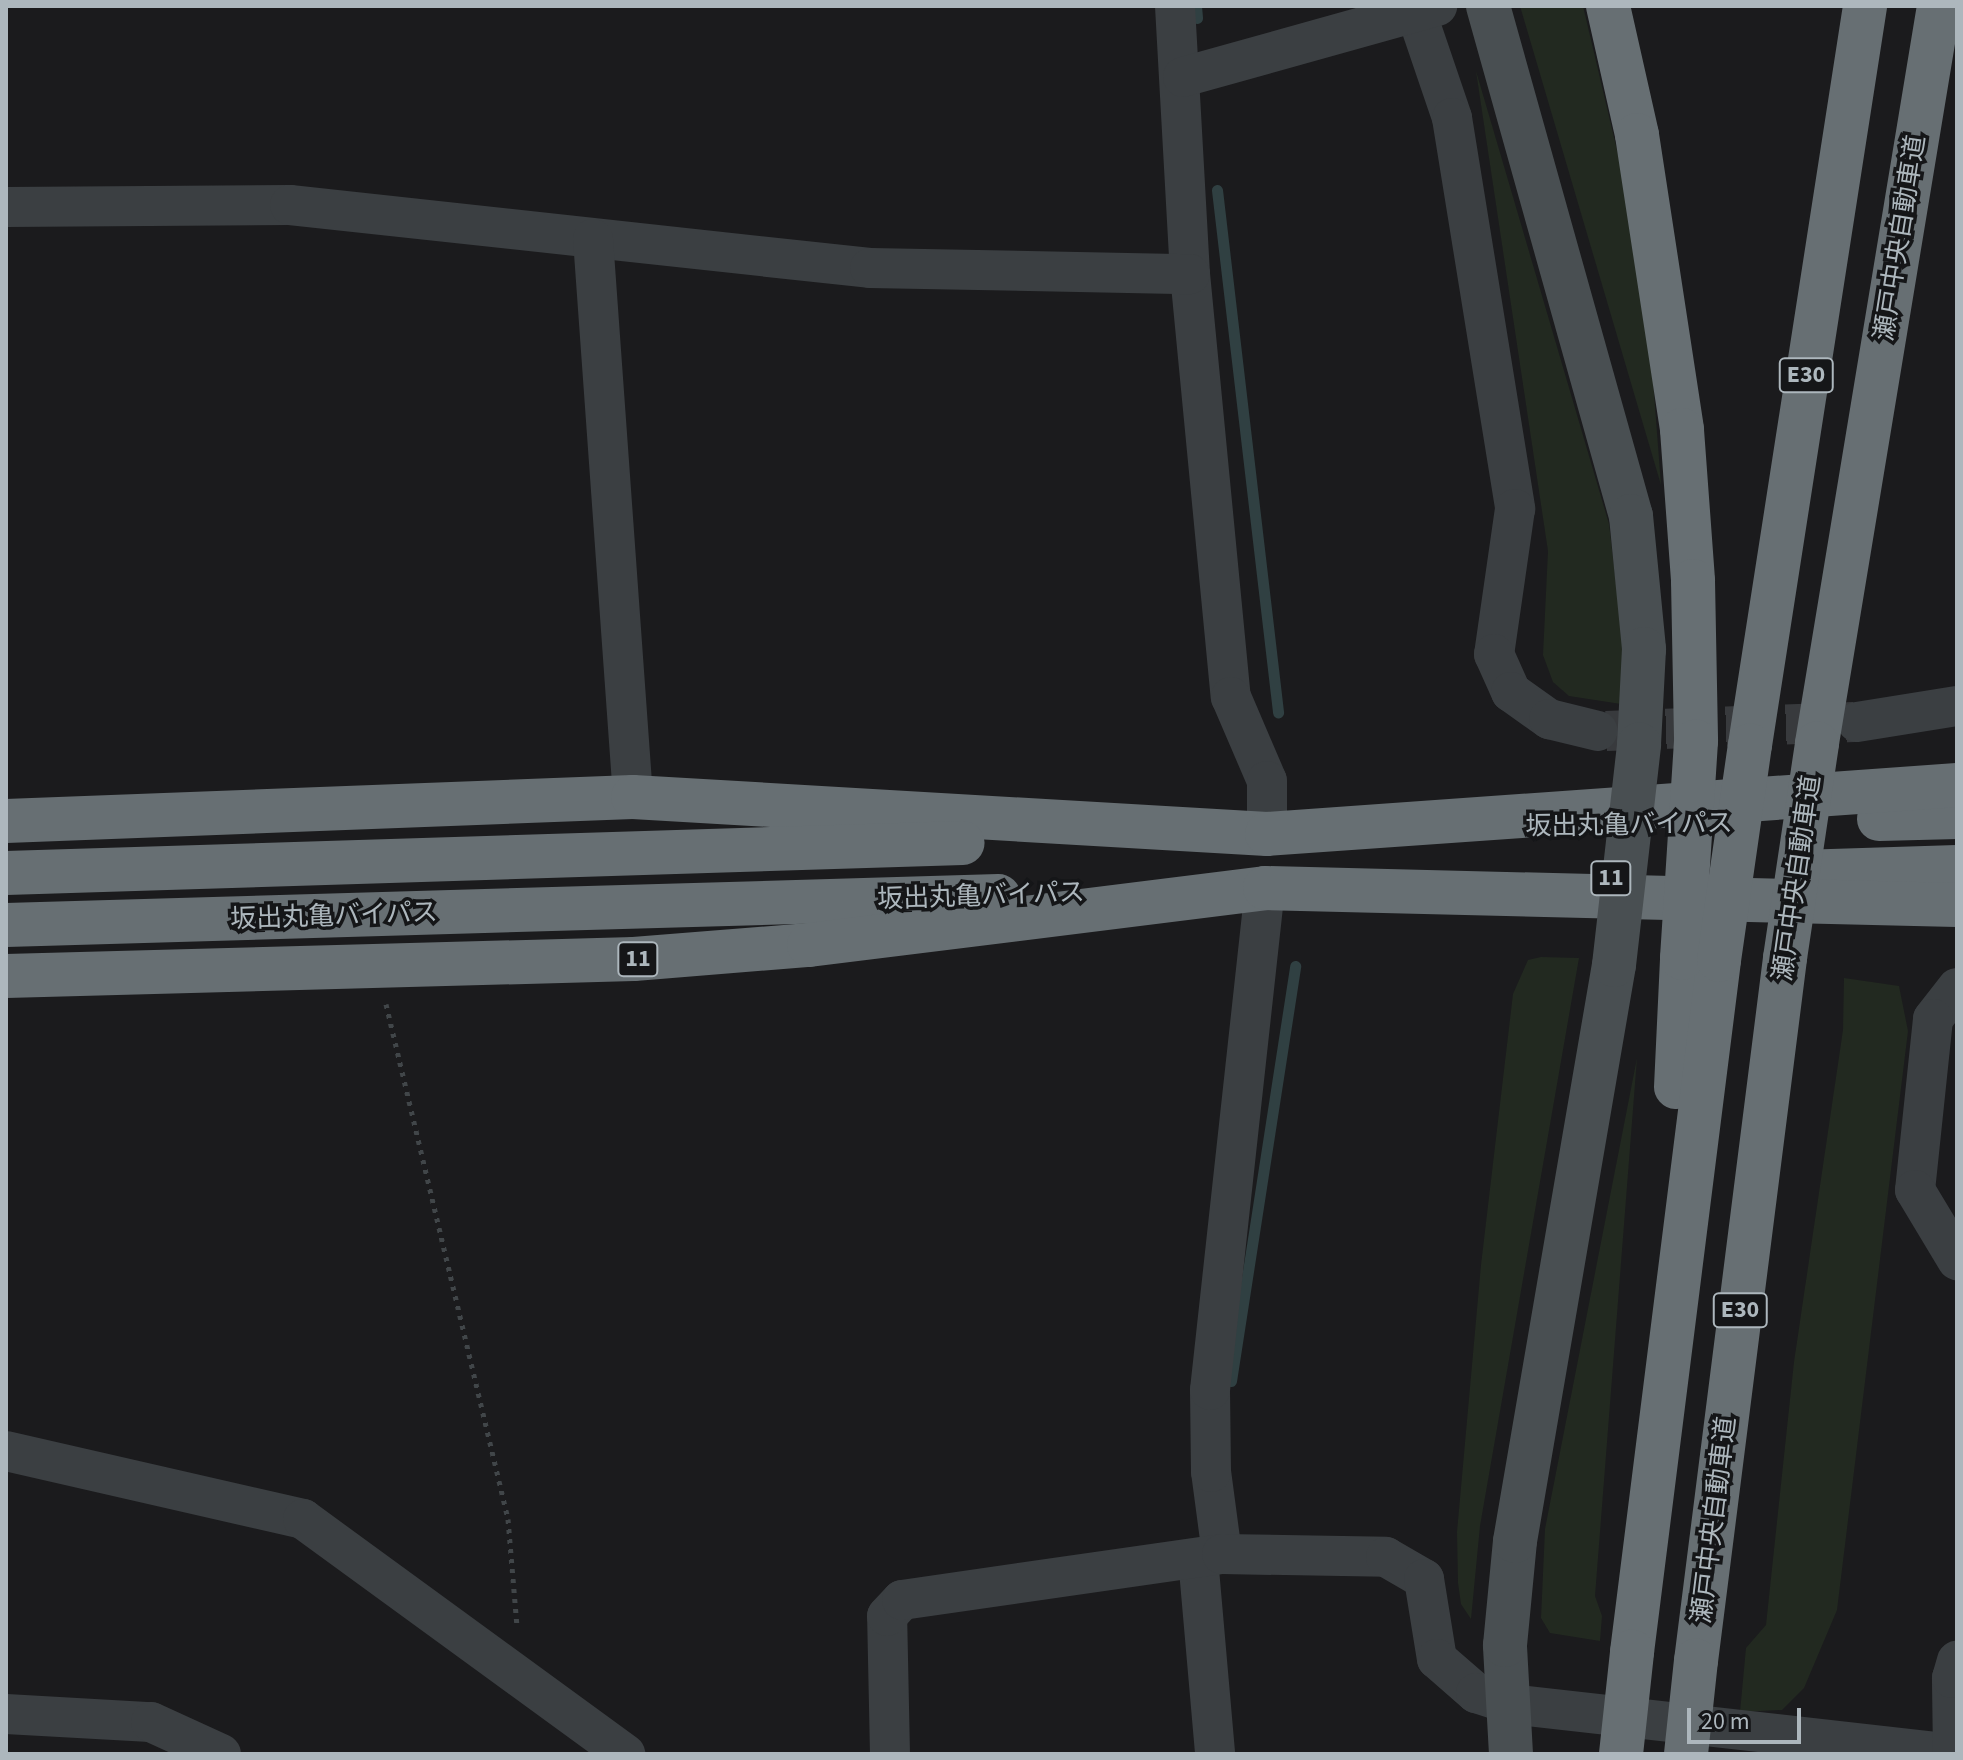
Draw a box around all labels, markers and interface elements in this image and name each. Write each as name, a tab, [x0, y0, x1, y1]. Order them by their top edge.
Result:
street label: 瀬戸中央自動車道	[1868, 133, 1932, 343]
road number: E30	[1778, 355, 1834, 395]
street label: 瀬戸中央自動車道	[1767, 773, 1827, 983]
street label: 坂出丸亀バイパス	[1525, 808, 1733, 842]
road number: 11	[1589, 858, 1633, 898]
street label: 坂出丸亀バイパス	[877, 877, 1085, 915]
street label: 坂出丸亀バイパス	[230, 897, 438, 935]
road number: 11	[616, 939, 660, 979]
road number: E30	[1712, 1290, 1768, 1330]
street label: 瀬戸中央自動車道	[1686, 1415, 1742, 1625]
scale bar	[1691, 1692, 1805, 1742]
text: 20 m	[1701, 1704, 1750, 1739]

